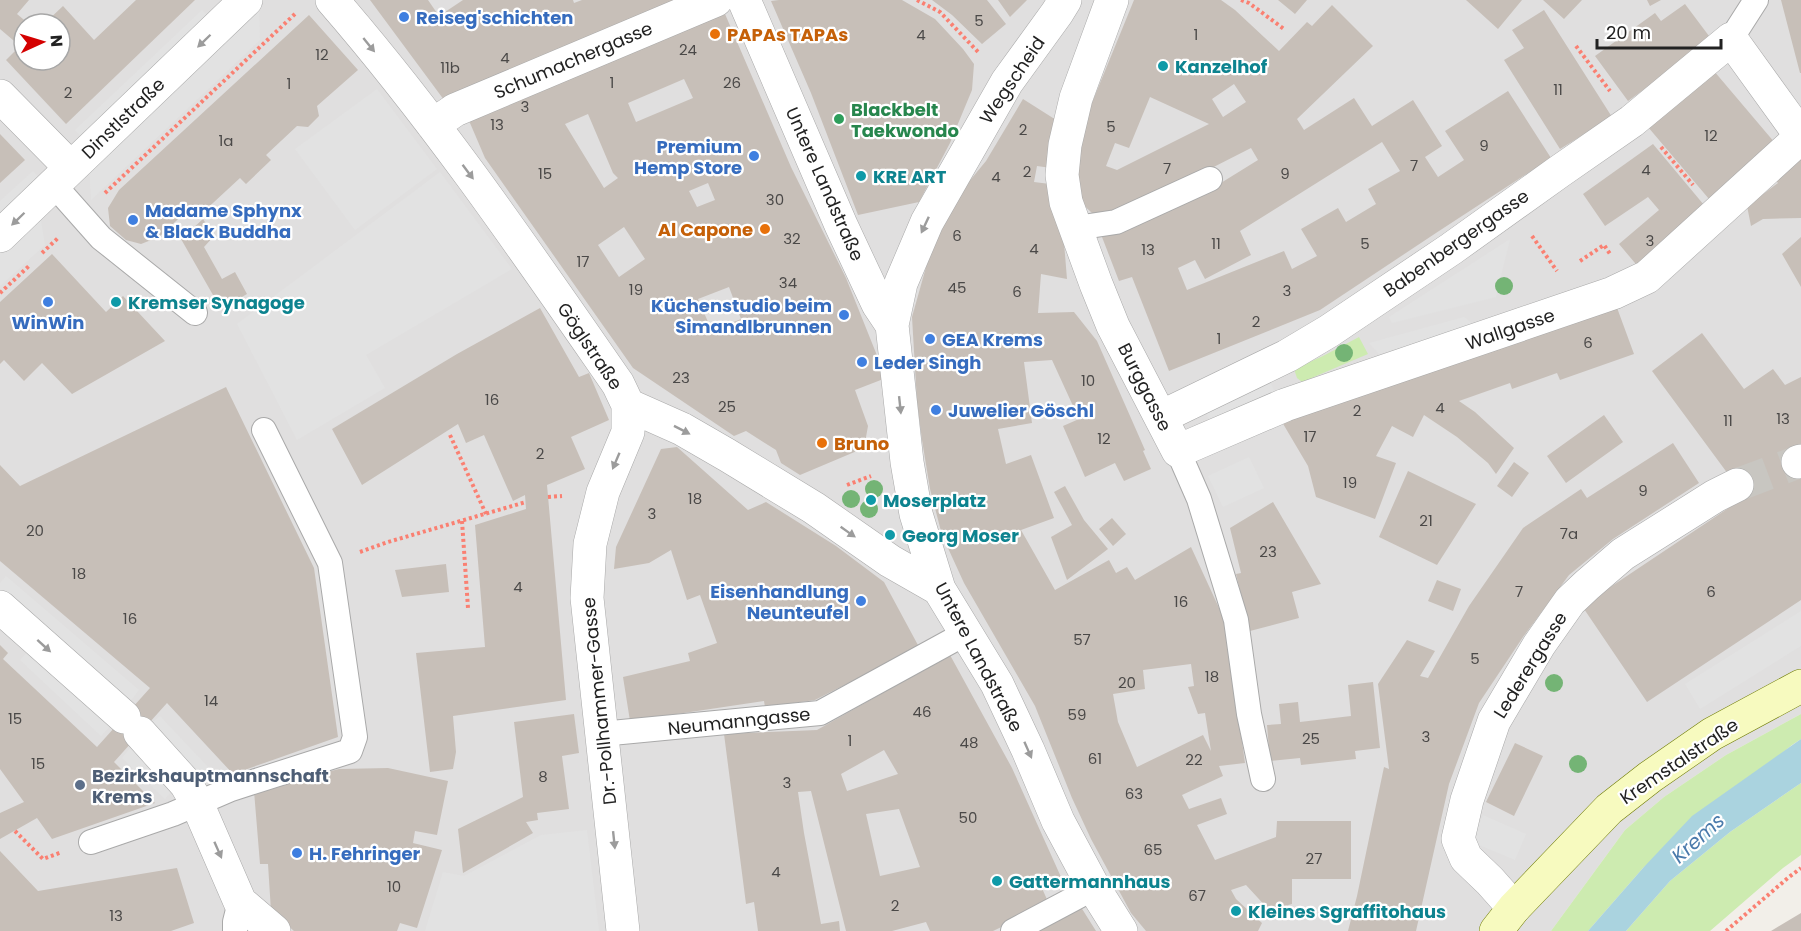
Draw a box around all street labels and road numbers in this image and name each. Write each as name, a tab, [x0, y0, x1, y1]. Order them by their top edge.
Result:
street label: Schumachergasse	[490, 15, 656, 105]
street label: Wegscheid	[974, 31, 1050, 129]
street label: Dinstlstraße	[76, 72, 170, 164]
street label: Untere Landstraße	[780, 103, 870, 265]
street label: Babenbergergasse	[1378, 183, 1534, 303]
street label: Göglstraße	[552, 297, 628, 395]
street label: Wallgasse	[1462, 302, 1558, 356]
street label: Burggasse	[1112, 339, 1178, 435]
street label: Untere Landstraße	[929, 578, 1029, 736]
street label: Dr.-Pollhammer-Gasse	[576, 596, 622, 806]
street label: Lederergasse	[1487, 607, 1573, 723]
street label: Neumanngasse	[666, 701, 812, 741]
street label: Kremstalstraße	[1615, 712, 1743, 810]

